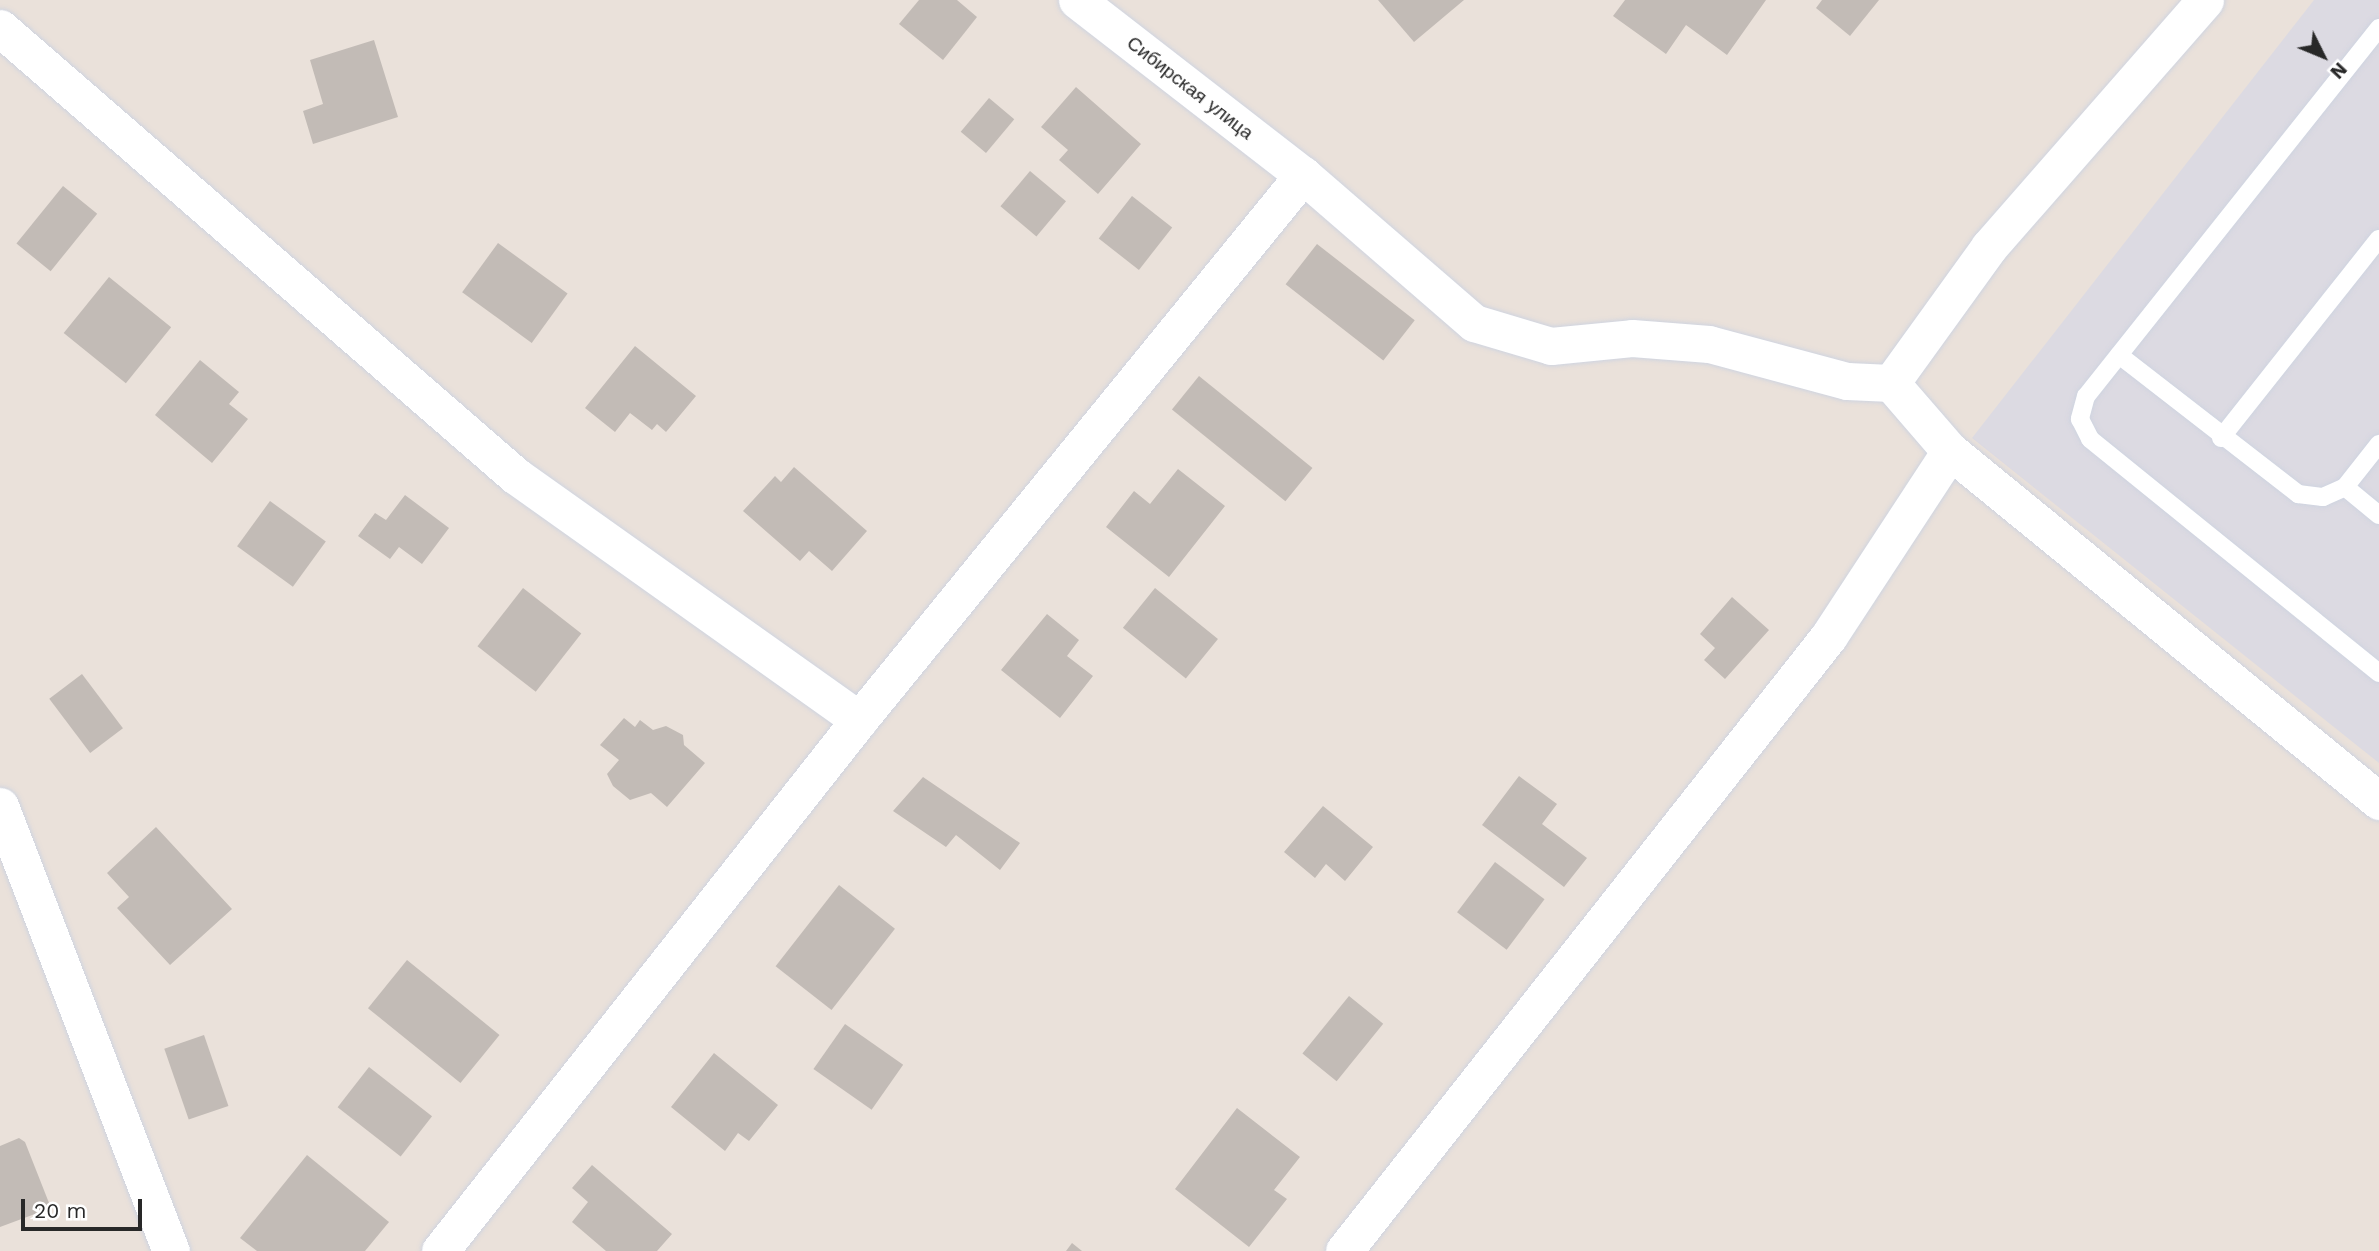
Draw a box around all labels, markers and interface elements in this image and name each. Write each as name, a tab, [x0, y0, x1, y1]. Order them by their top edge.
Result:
north arrow	[2288, 21, 2358, 91]
street label: Сибирская улица	[1122, 32, 1258, 144]
text: N	[2326, 58, 2352, 84]
scale bar	[24, 1184, 145, 1228]
text: 20 m	[34, 1198, 86, 1223]

